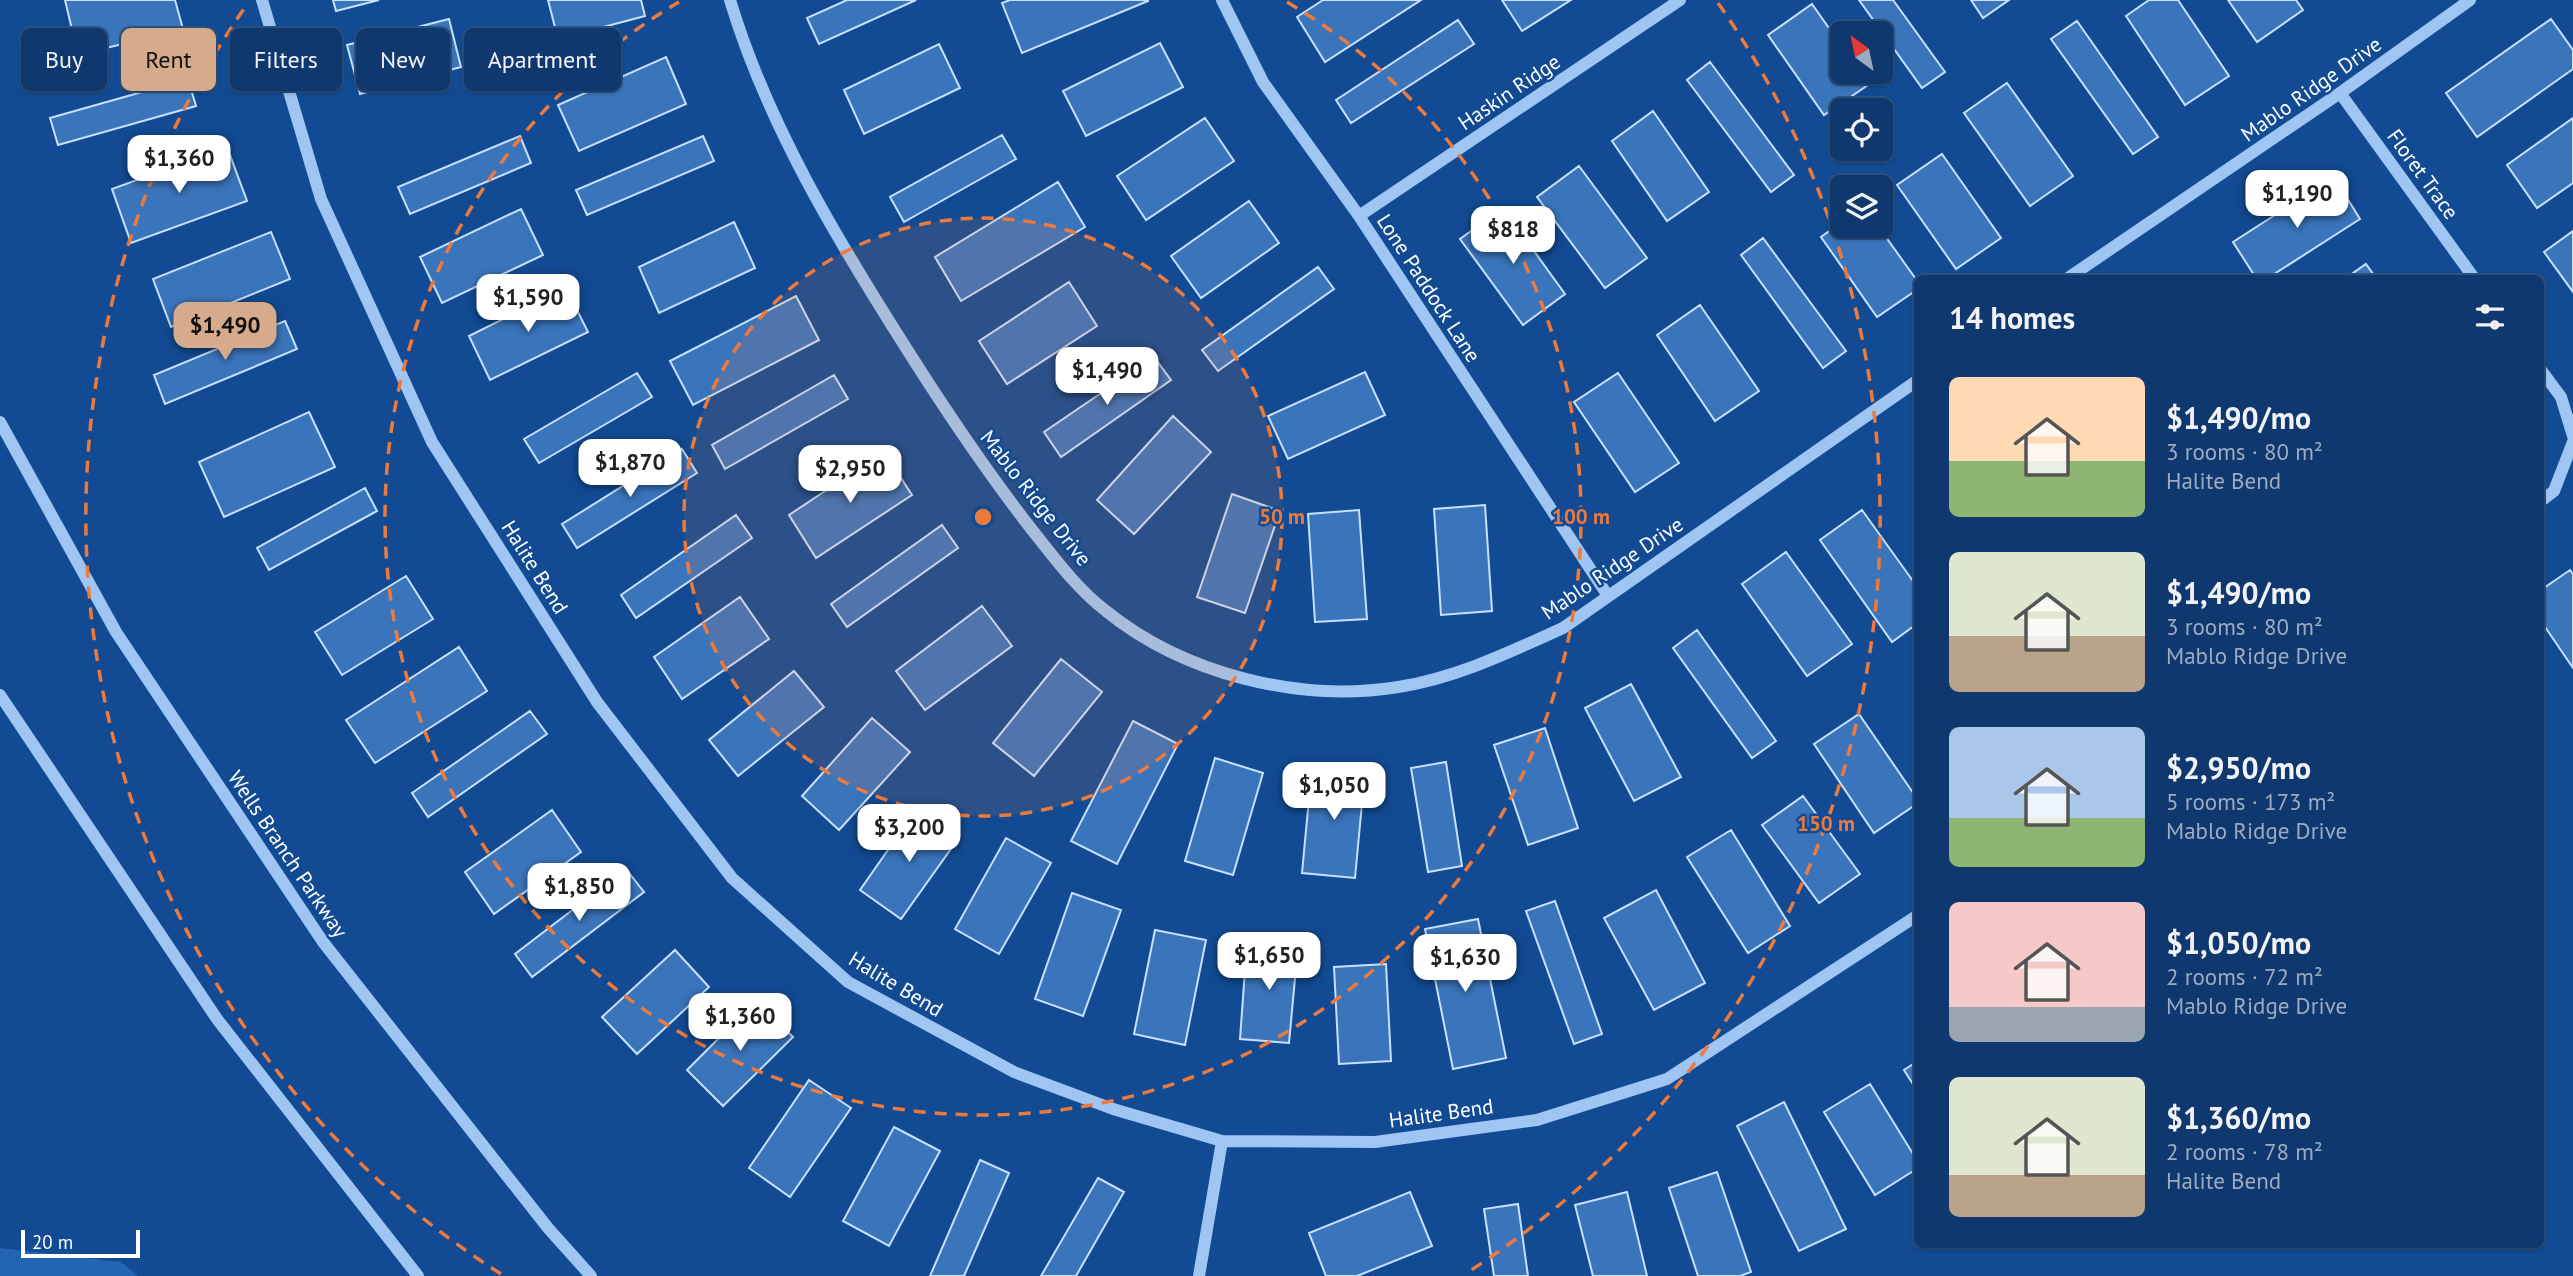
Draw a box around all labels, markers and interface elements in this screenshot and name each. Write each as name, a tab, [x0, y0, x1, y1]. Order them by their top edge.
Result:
north arrow	[1830, 21, 1894, 84]
map controls	[1830, 21, 1893, 238]
chip: Buy	[21, 28, 107, 91]
chip: Rent	[121, 28, 216, 91]
chip: Filters	[230, 28, 342, 91]
chip: New	[356, 28, 450, 91]
chip: Apartment	[464, 28, 621, 91]
street label: Mablo Ridge Drive	[2236, 31, 2386, 147]
street label: Haskin Ridge	[1453, 48, 1565, 136]
button: locate	[1830, 98, 1893, 161]
street label: Floret Trace	[2381, 124, 2465, 224]
pin: $1,360	[122, 136, 236, 195]
text: $1,360	[143, 143, 215, 172]
pin: $1,190	[2240, 170, 2354, 230]
button: layers	[1830, 175, 1893, 238]
text: $1,190	[2261, 178, 2333, 207]
pin: $818	[1472, 206, 1554, 266]
street label: Lone Paddock Lane	[1371, 209, 1487, 367]
text: $818	[1487, 214, 1539, 243]
pin: $1,590	[471, 274, 585, 334]
text: $1,590	[492, 282, 564, 311]
text: 14 homes	[1949, 298, 2075, 337]
icon: filters	[2471, 298, 2509, 336]
pin: $1,490	[168, 302, 282, 362]
text: $1,490	[189, 310, 261, 339]
pin: $1,490	[1050, 348, 1164, 407]
text: $1,490	[1071, 355, 1143, 384]
text: $1,490/mo	[2166, 398, 2311, 437]
icon: home	[2005, 405, 2089, 489]
street label: Mablo Ridge Drive	[974, 425, 1098, 571]
text: 3 rooms · 80 m²	[2166, 437, 2323, 466]
pin: $1,870	[573, 440, 687, 499]
pin: $2,950	[793, 446, 907, 505]
text: $1,870	[594, 447, 666, 476]
text: $2,950	[814, 453, 886, 482]
text: Halite Bend	[2166, 466, 2281, 495]
text: 50 m	[1259, 503, 1305, 530]
text: 100 m	[1552, 503, 1610, 530]
centre of rings	[971, 505, 995, 529]
street label: Mablo Ridge Drive	[1536, 511, 1688, 625]
street label: Halite Bend	[496, 515, 574, 619]
text: $1,490/mo	[2166, 573, 2311, 612]
icon: home	[2005, 580, 2089, 664]
text: 3 rooms · 80 m²	[2166, 612, 2323, 641]
text: Mablo Ridge Drive	[2166, 641, 2347, 670]
text: $2,950/mo	[2166, 748, 2311, 787]
icon: home	[2005, 755, 2089, 839]
pin: $1,050	[1277, 762, 1391, 822]
street label: Wells Branch Parkway	[222, 765, 354, 943]
text: $1,050	[1298, 770, 1370, 799]
text: 5 rooms · 173 m²	[2166, 787, 2335, 816]
pin: $3,200	[852, 804, 966, 864]
text: 150 m	[1797, 810, 1855, 837]
text: $3,200	[873, 812, 945, 841]
text: Mablo Ridge Drive	[2166, 816, 2347, 845]
pin: $1,850	[522, 864, 636, 923]
text: $1,850	[543, 871, 615, 900]
text: $1,050/mo	[2166, 923, 2311, 962]
icon: home	[2005, 930, 2089, 1014]
pin: $1,650	[1212, 932, 1326, 992]
pin: $1,630	[1408, 934, 1522, 994]
text: $1,650	[1233, 940, 1305, 969]
text: $1,630	[1429, 942, 1501, 971]
street label: Halite Bend	[844, 945, 948, 1023]
text: 2 rooms · 72 m²	[2166, 962, 2323, 991]
text: Mablo Ridge Drive	[2166, 991, 2347, 1020]
pin: $1,360	[683, 993, 797, 1053]
text: $1,360	[704, 1001, 776, 1030]
street label: Halite Bend	[1387, 1092, 1495, 1134]
text: $1,360/mo	[2166, 1098, 2311, 1137]
icon: home	[2005, 1105, 2089, 1189]
text: 2 rooms · 78 m²	[2166, 1137, 2323, 1166]
text: Halite Bend	[2166, 1166, 2281, 1195]
scale bar	[21, 1227, 140, 1259]
text: 20 m	[32, 1230, 73, 1254]

